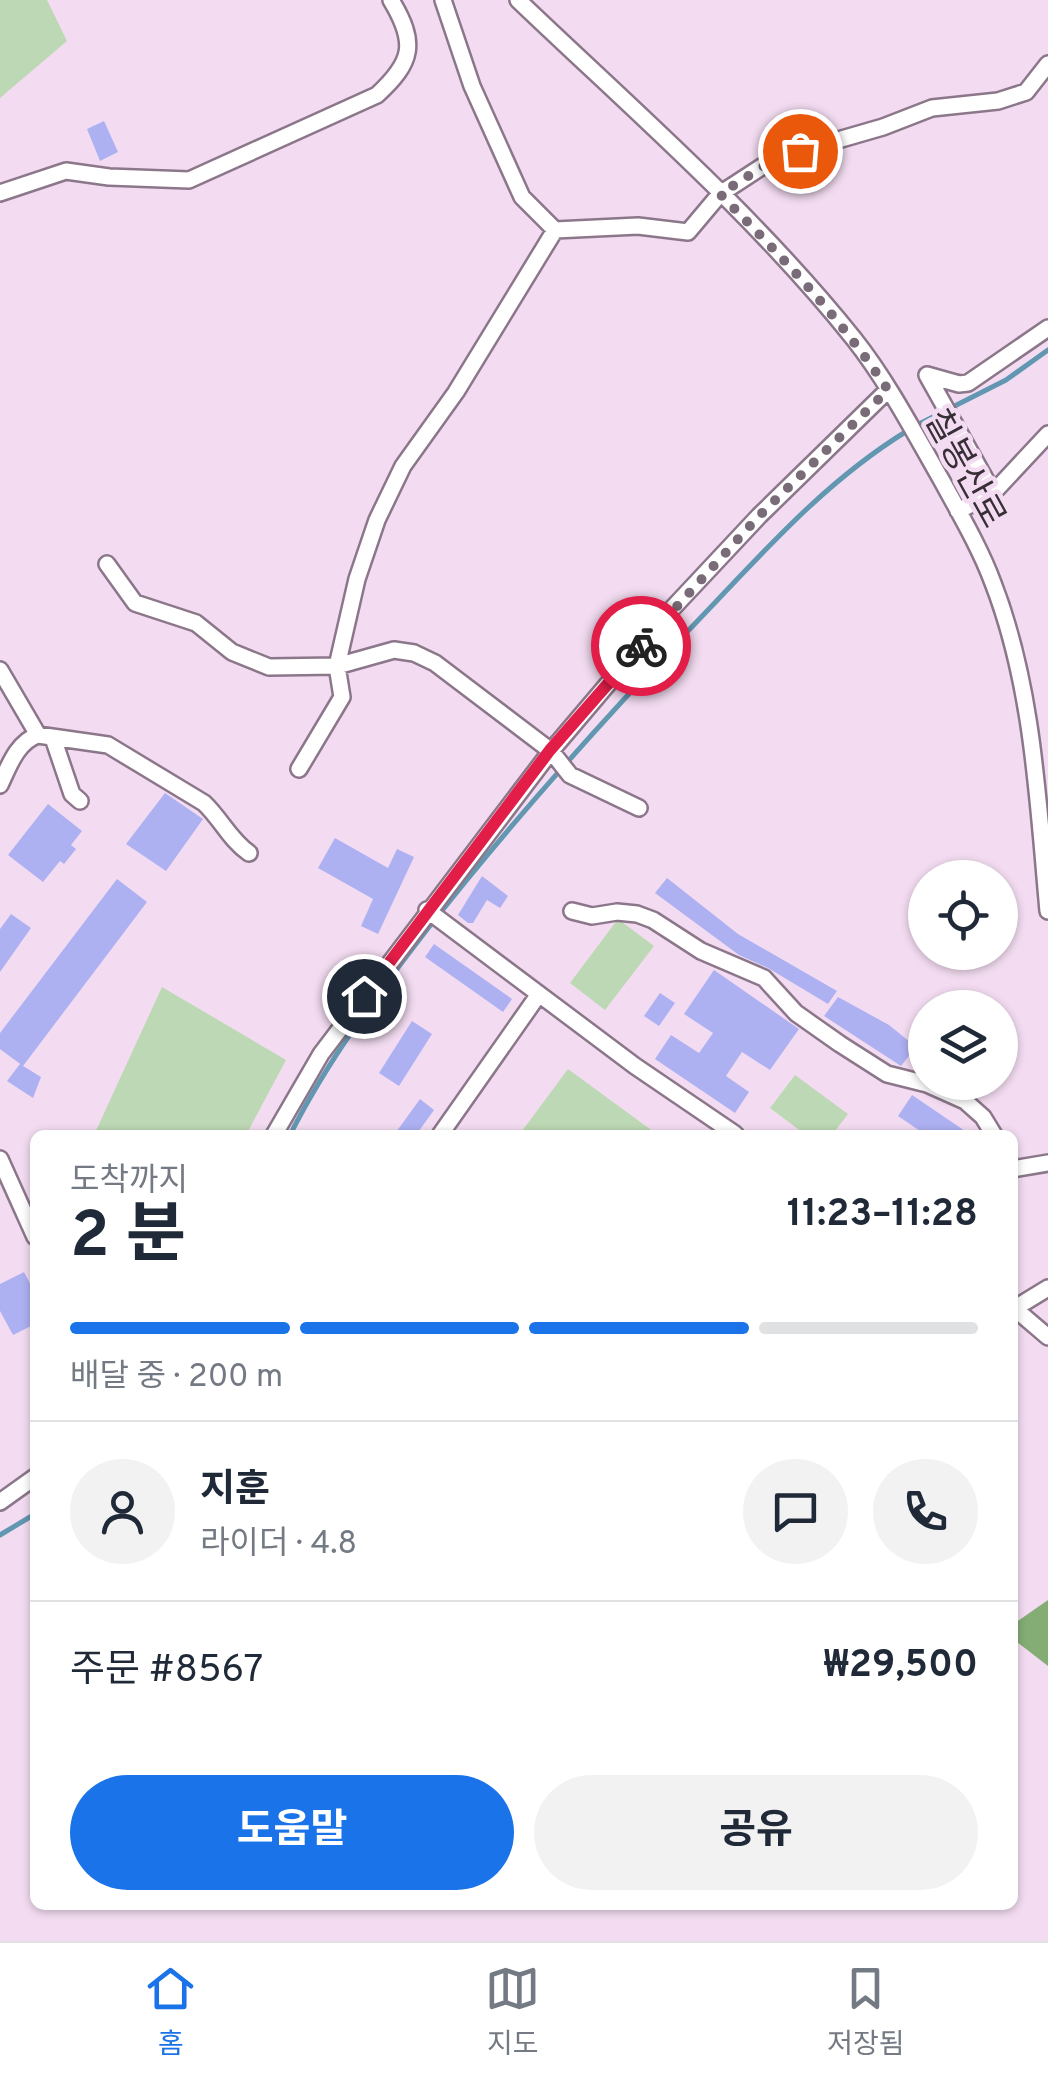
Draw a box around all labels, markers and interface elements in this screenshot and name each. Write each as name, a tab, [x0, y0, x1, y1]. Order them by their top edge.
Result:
pin	[758, 109, 843, 194]
icon: bag	[773, 124, 828, 179]
street label: 칠봉산로	[913, 402, 1014, 536]
courier	[591, 596, 691, 696]
icon: bike	[614, 619, 669, 674]
map controls	[908, 860, 1018, 1100]
button: locate	[908, 860, 1018, 970]
pin	[322, 954, 407, 1039]
icon: home	[337, 969, 392, 1024]
button: layers	[908, 990, 1018, 1100]
text: 도착까지	[70, 1162, 188, 1202]
text: 11:23–11:28	[787, 1191, 978, 1240]
text: 2 분	[70, 1198, 186, 1280]
text: 배달 중 · 200 m	[70, 1358, 283, 1398]
button: person	[70, 1459, 175, 1564]
button: chat	[743, 1459, 848, 1564]
button: phone	[873, 1459, 978, 1564]
text: 지훈	[200, 1467, 270, 1516]
text: 라이더 · 4.8	[200, 1525, 357, 1565]
text: ₩29,500	[824, 1642, 978, 1691]
text: 주문 #8567	[70, 1647, 263, 1696]
button: 도움말	[70, 1775, 514, 1890]
button: 공유	[534, 1775, 978, 1890]
tab: 홈	[143, 1961, 198, 2064]
tab: 지도	[485, 1961, 540, 2064]
tab: 저장됨	[827, 1961, 905, 2064]

